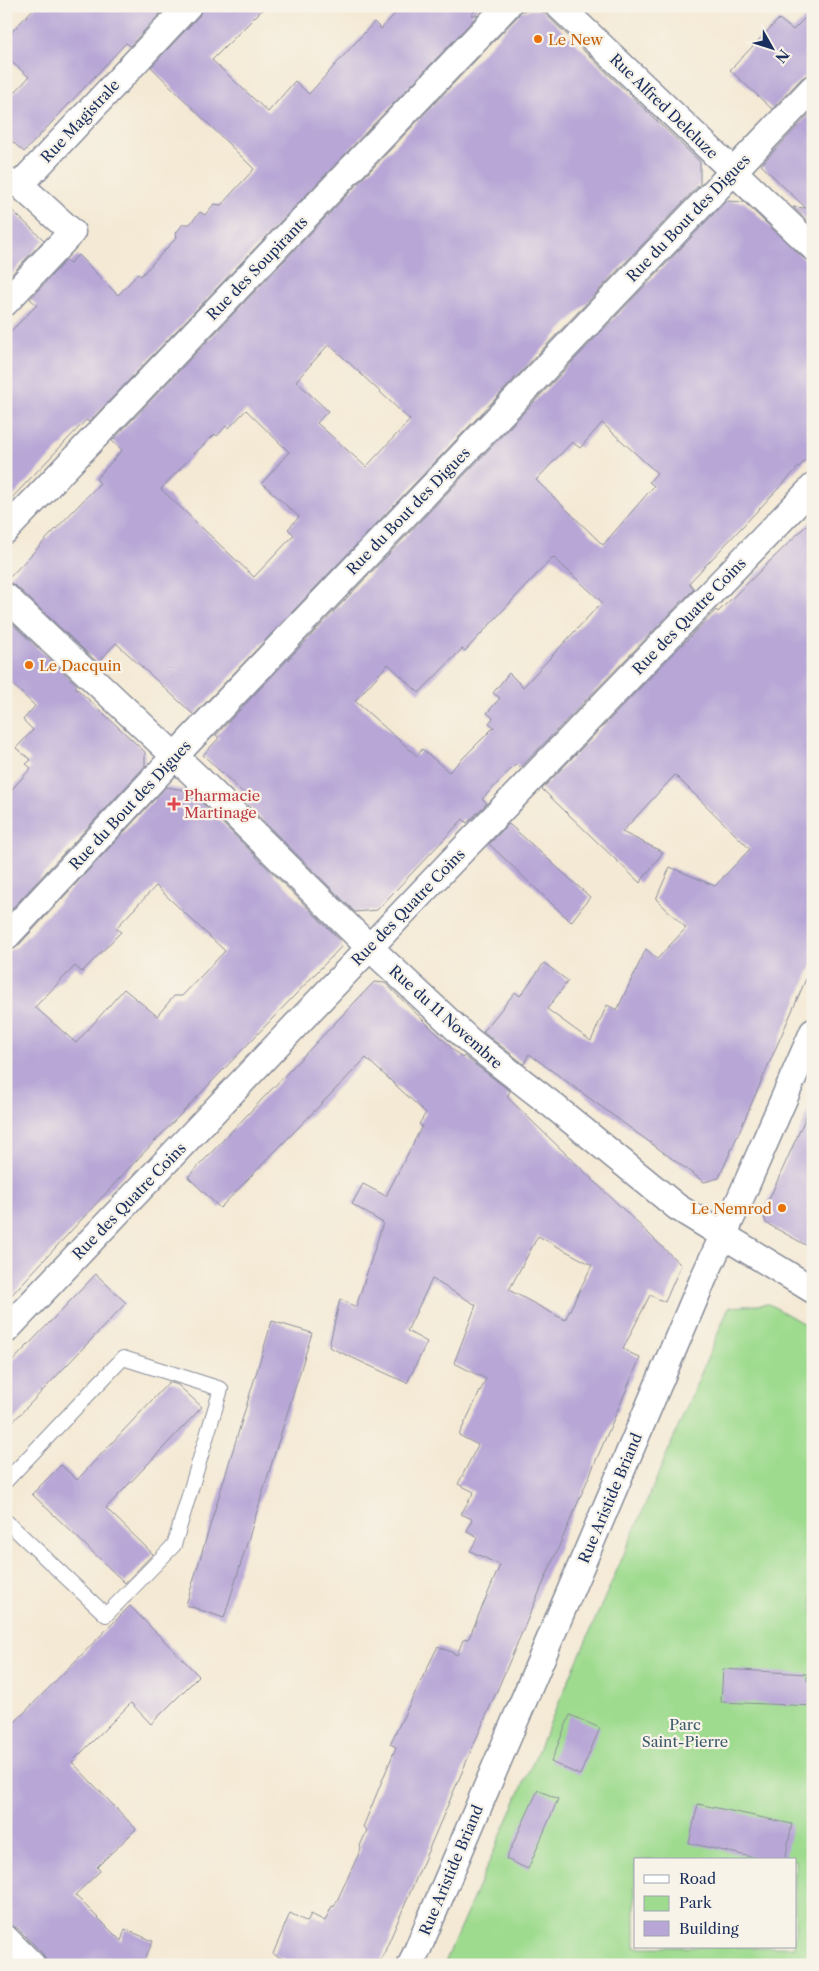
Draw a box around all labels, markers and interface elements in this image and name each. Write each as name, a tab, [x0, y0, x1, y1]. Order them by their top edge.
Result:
north arrow	[746, 22, 796, 72]
place label: Le New	[548, 30, 603, 49]
marker: Le New	[532, 33, 544, 45]
text: N	[771, 46, 793, 67]
street label: Rue Alfred Delcluze	[606, 49, 722, 163]
street label: Rue Magistrale	[37, 75, 123, 167]
street label: Rue du Bout des Digues	[622, 150, 754, 286]
street label: Rue des Soupirants	[202, 212, 312, 324]
street label: Rue du Bout des Digues	[342, 443, 474, 579]
street label: Rue des Quatre Coins	[628, 554, 750, 678]
place label: Le Dacquin	[39, 656, 122, 675]
marker: Le Dacquin	[23, 659, 35, 671]
street label: Rue du Bout des Digues	[65, 736, 195, 874]
place label: Pharmacie Martinage	[184, 786, 260, 822]
marker: Pharmacie Martinage	[168, 798, 180, 810]
street label: Rue des Quatre Coins	[347, 845, 469, 969]
street label: Rue du 11 Novembre	[385, 961, 507, 1073]
street label: Rue des Quatre Coins	[68, 1139, 190, 1263]
place label: Le Nemrod	[691, 1199, 772, 1218]
marker: Le Nemrod	[776, 1202, 788, 1214]
street label: Rue Aristide Briand	[574, 1430, 646, 1566]
park label: Parc Saint-Pierre	[642, 1715, 728, 1751]
street label: Rue Aristide Briand	[415, 1802, 487, 1938]
legend	[634, 1858, 796, 1948]
text: Road	[679, 1869, 716, 1888]
text: Park	[679, 1893, 713, 1912]
text: Building	[679, 1919, 739, 1938]

